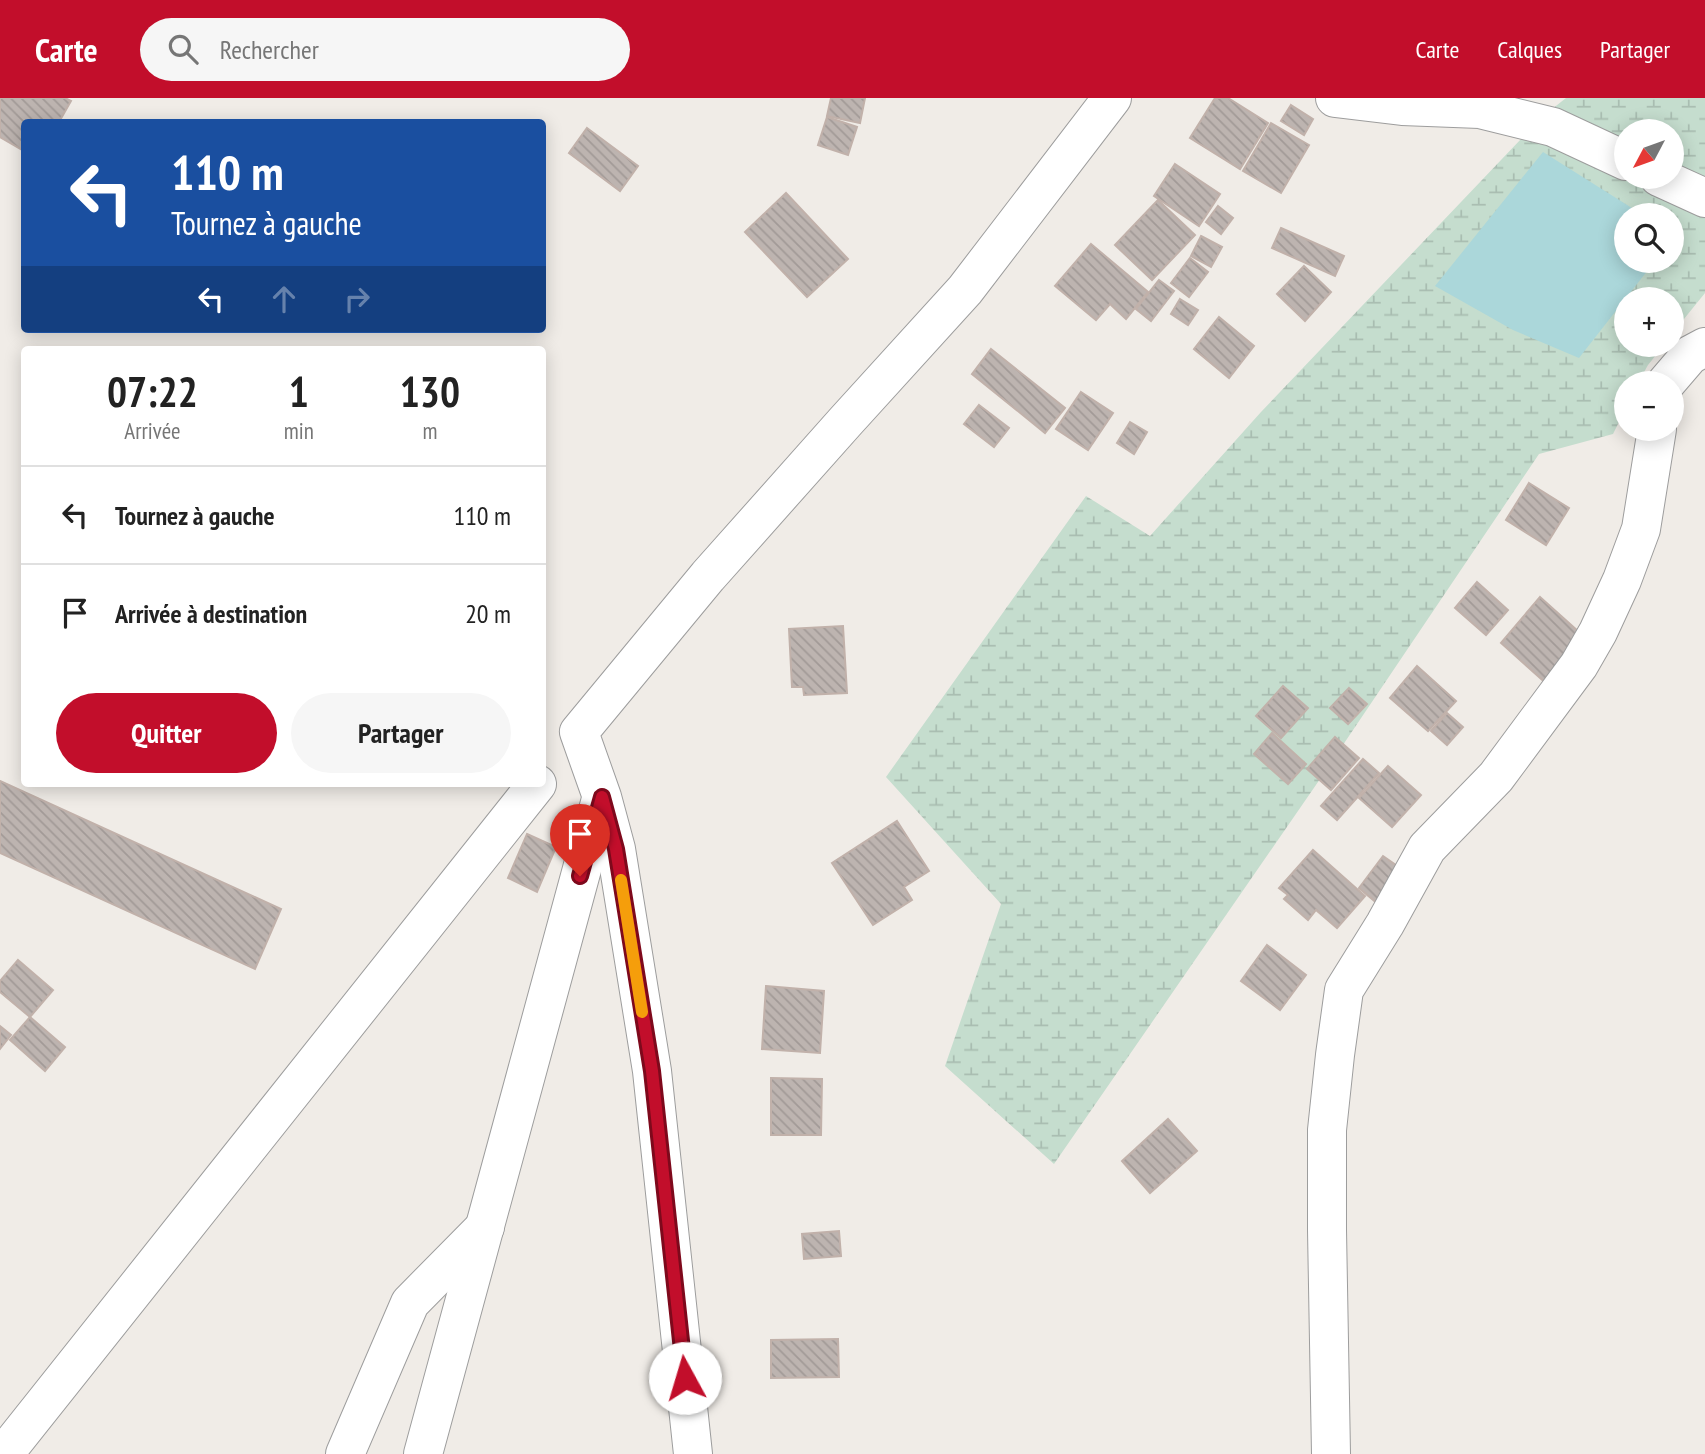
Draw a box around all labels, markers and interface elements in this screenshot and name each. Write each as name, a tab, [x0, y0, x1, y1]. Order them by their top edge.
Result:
search box	[140, 18, 630, 81]
text: Carte	[35, 28, 98, 71]
icon: search	[164, 30, 202, 68]
text: Rechercher	[220, 33, 319, 66]
text: Carte	[1416, 34, 1459, 65]
text: Calques	[1497, 34, 1562, 65]
text: Partager	[1600, 34, 1670, 65]
north arrow	[1614, 119, 1684, 189]
map controls	[1614, 119, 1684, 441]
text: 110 m	[171, 140, 284, 204]
icon: left	[56, 147, 147, 238]
text: Tournez à gauche	[171, 202, 362, 244]
button: search	[1614, 203, 1684, 273]
icon: left	[192, 280, 230, 318]
icon: ahead	[265, 280, 303, 318]
icon: right	[338, 280, 376, 318]
button: +	[1614, 287, 1684, 357]
text: 07:22	[107, 364, 198, 419]
text: 1	[289, 364, 309, 419]
text: 130	[400, 364, 460, 419]
button: −	[1614, 371, 1684, 441]
text: Arrivée	[124, 416, 180, 445]
text: min	[284, 416, 314, 445]
text: m	[422, 416, 437, 445]
icon: left	[56, 496, 94, 534]
text: Tournez à gauche	[115, 499, 275, 532]
text: 110 m	[453, 499, 511, 532]
icon: arrive	[56, 594, 94, 632]
text: Arrivée à destination	[115, 597, 307, 630]
text: 20 m	[465, 597, 511, 630]
button: Quitter	[56, 693, 277, 773]
button: Partager	[291, 693, 511, 773]
pin	[550, 804, 610, 876]
icon: arrive	[561, 815, 599, 853]
position arrow	[648, 1341, 722, 1415]

